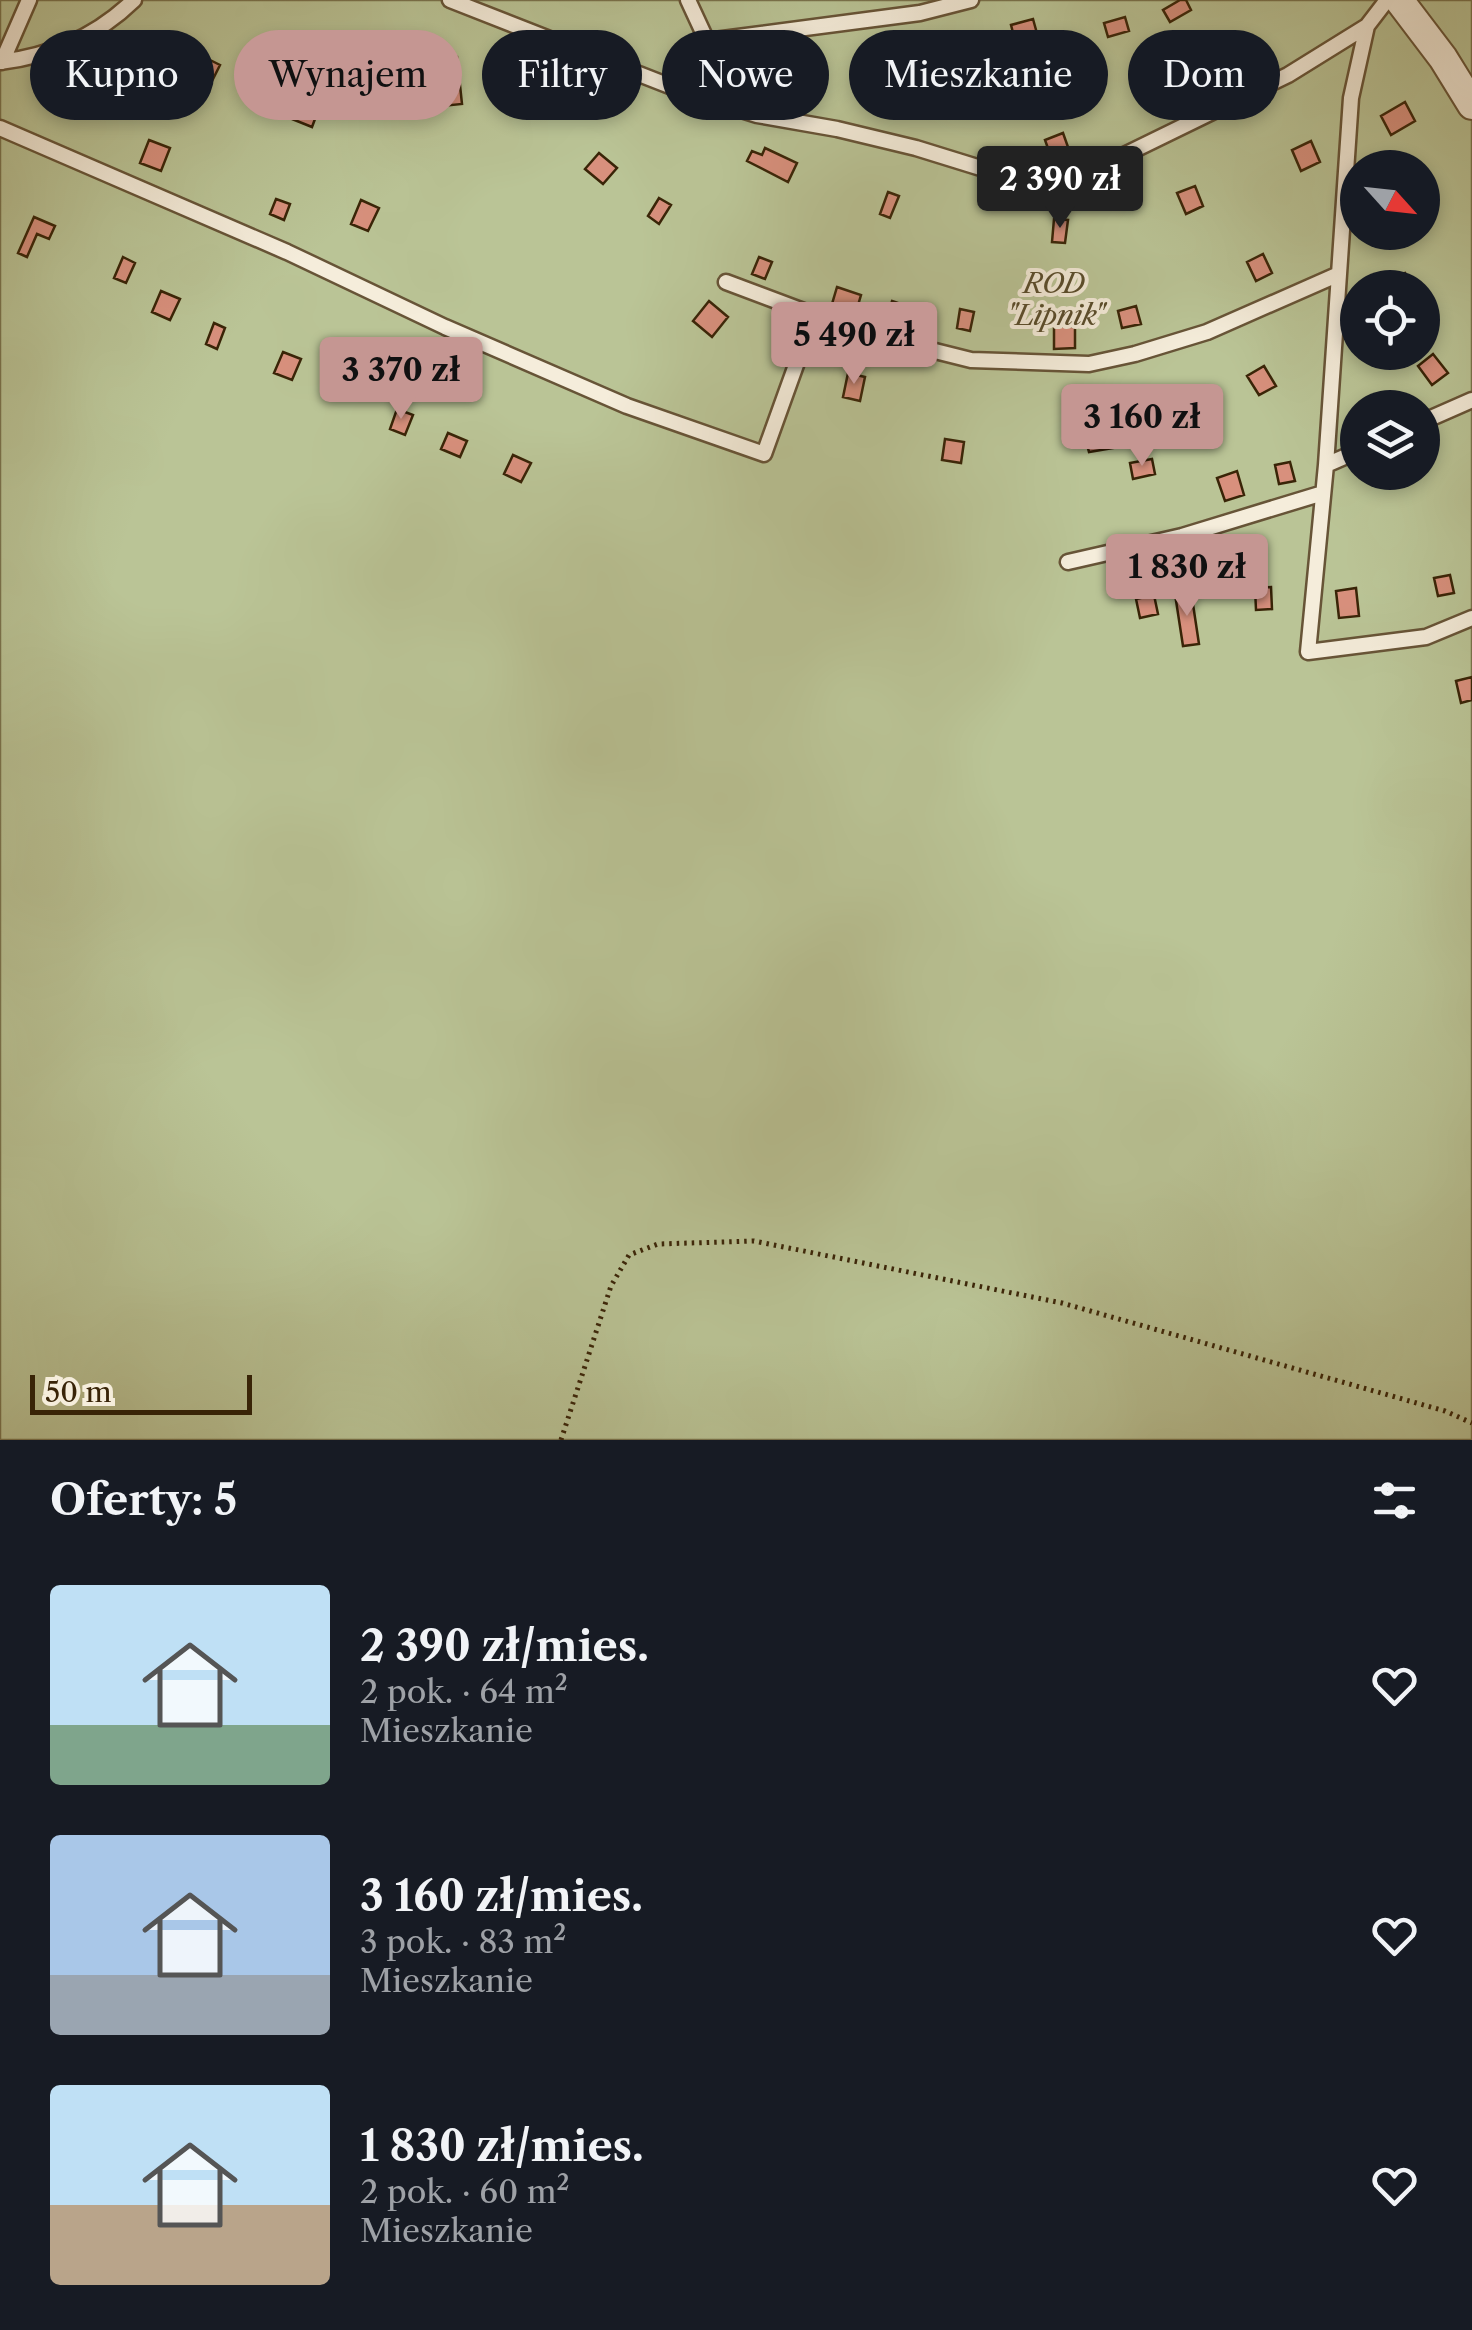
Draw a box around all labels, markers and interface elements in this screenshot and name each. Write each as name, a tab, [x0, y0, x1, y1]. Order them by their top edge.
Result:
chip: Kupno	[30, 30, 214, 120]
chip: Wynajem	[234, 30, 462, 120]
chip: Filtry	[482, 30, 642, 120]
chip: Nowe	[662, 30, 829, 120]
chip: Mieszkanie	[849, 30, 1108, 120]
chip: Dom	[1128, 30, 1280, 120]
pin: 2 390 zł	[957, 146, 1163, 231]
north arrow	[1340, 150, 1440, 250]
map controls	[1340, 150, 1440, 490]
text: 2 390 zł	[999, 159, 1121, 198]
park label: ROD "Lipnik"	[1005, 266, 1108, 332]
button: locate	[1340, 270, 1440, 370]
pin: 5 490 zł	[751, 302, 957, 387]
text: 5 490 zł	[793, 315, 915, 354]
pin: 3 370 zł	[298, 337, 504, 422]
text: 3 370 zł	[342, 350, 460, 389]
pin: 3 160 zł	[1039, 384, 1245, 469]
button: layers	[1340, 390, 1440, 490]
text: 3 160 zł	[1083, 397, 1201, 436]
pin: 1 830 zł	[1084, 534, 1290, 619]
text: 1 830 zł	[1128, 547, 1246, 586]
scale bar	[30, 1370, 252, 1414]
text: 50 m	[45, 1375, 112, 1409]
icon: filters	[1367, 1473, 1422, 1528]
text: Oferty: 5	[50, 1474, 237, 1526]
text: 2 390 zł/mies.	[360, 1620, 649, 1672]
icon: home	[130, 1625, 250, 1745]
icon: heart	[1367, 1658, 1422, 1713]
text: 2 pok. · 64 m²	[360, 1672, 568, 1711]
text: Mieszkanie	[360, 1711, 533, 1750]
text: 3 160 zł/mies.	[360, 1870, 643, 1922]
icon: home	[130, 1875, 250, 1995]
icon: heart	[1367, 1908, 1422, 1963]
text: 3 pok. · 83 m²	[360, 1922, 566, 1961]
text: Mieszkanie	[360, 1961, 533, 2000]
text: 1 830 zł/mies.	[360, 2120, 644, 2172]
icon: home	[130, 2125, 250, 2245]
icon: heart	[1367, 2158, 1422, 2213]
text: 2 pok. · 60 m²	[360, 2172, 570, 2211]
text: Mieszkanie	[360, 2211, 533, 2250]

